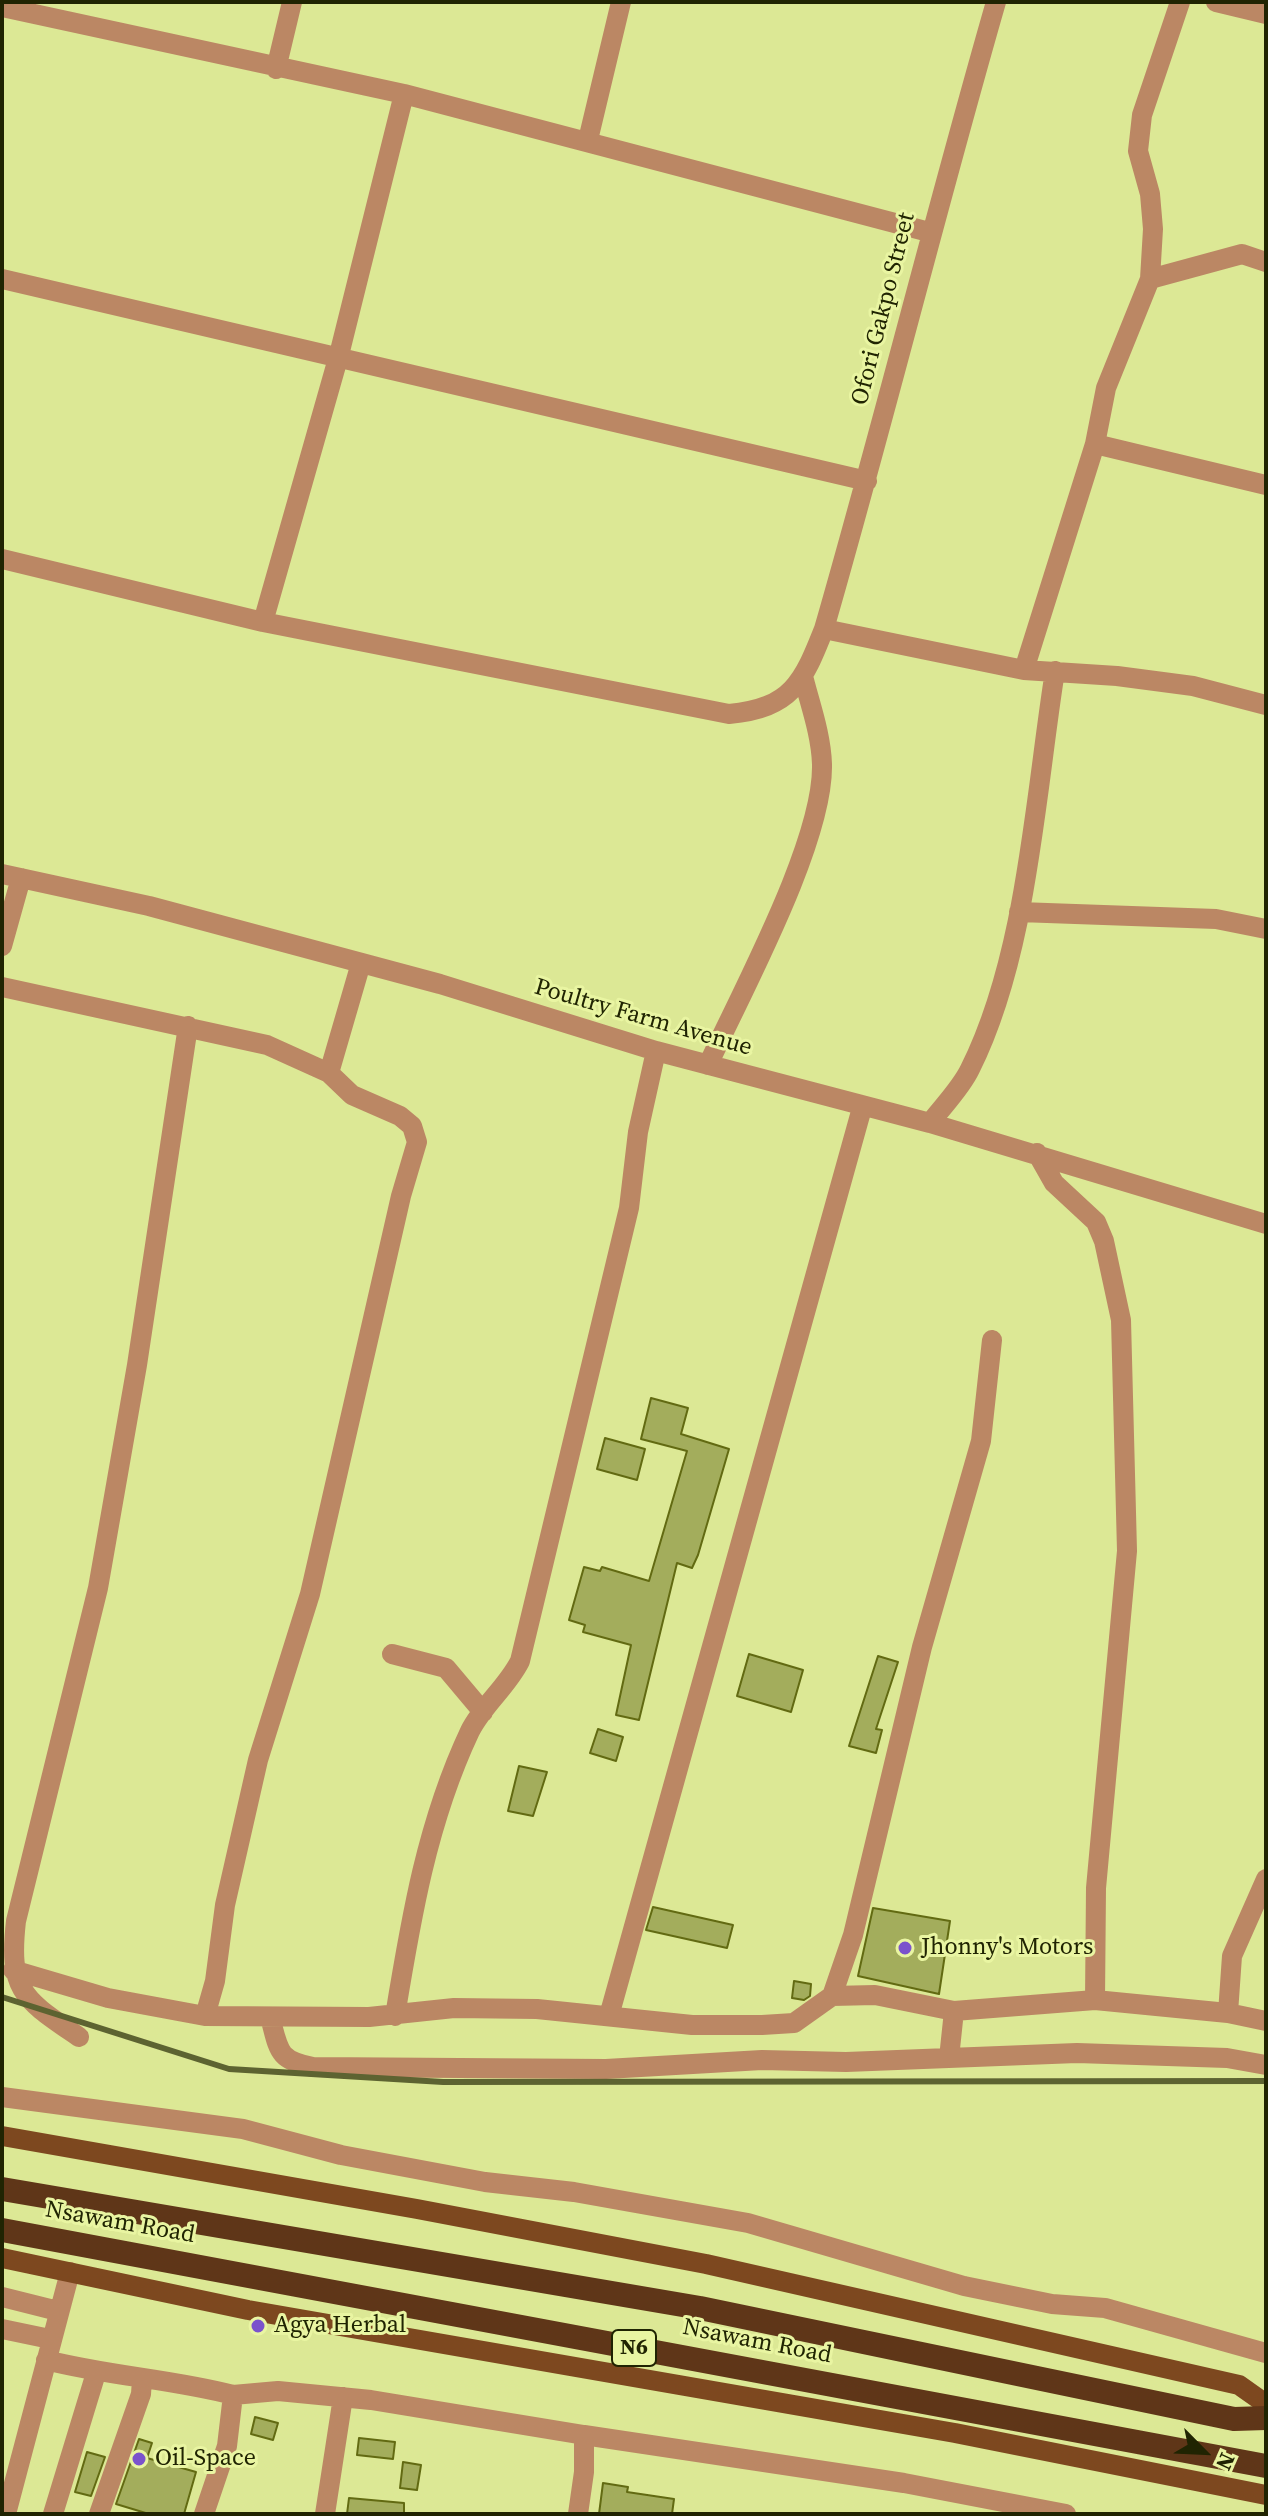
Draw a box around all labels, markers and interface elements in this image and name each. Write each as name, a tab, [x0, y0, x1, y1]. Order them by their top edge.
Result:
street label: Ofori Gakpo Street	[846, 210, 922, 408]
street label: Poultry Farm Avenue	[531, 973, 755, 1063]
place label: Jhonny's Motors	[921, 1934, 1093, 1962]
marker: Jhonny's Motors	[896, 1939, 914, 1957]
street label: Nsawam Road	[43, 2196, 197, 2250]
place label: Agya Herbal	[274, 2312, 406, 2340]
street label: Nsawam Road	[680, 2313, 834, 2371]
marker: Agya Herbal	[249, 2317, 267, 2335]
road number: N6	[612, 2330, 656, 2366]
north arrow	[1164, 2412, 1244, 2492]
place label: Oil-Space	[155, 2445, 256, 2473]
text: N	[1209, 2448, 1243, 2475]
marker: Oil-Space	[130, 2450, 148, 2468]

